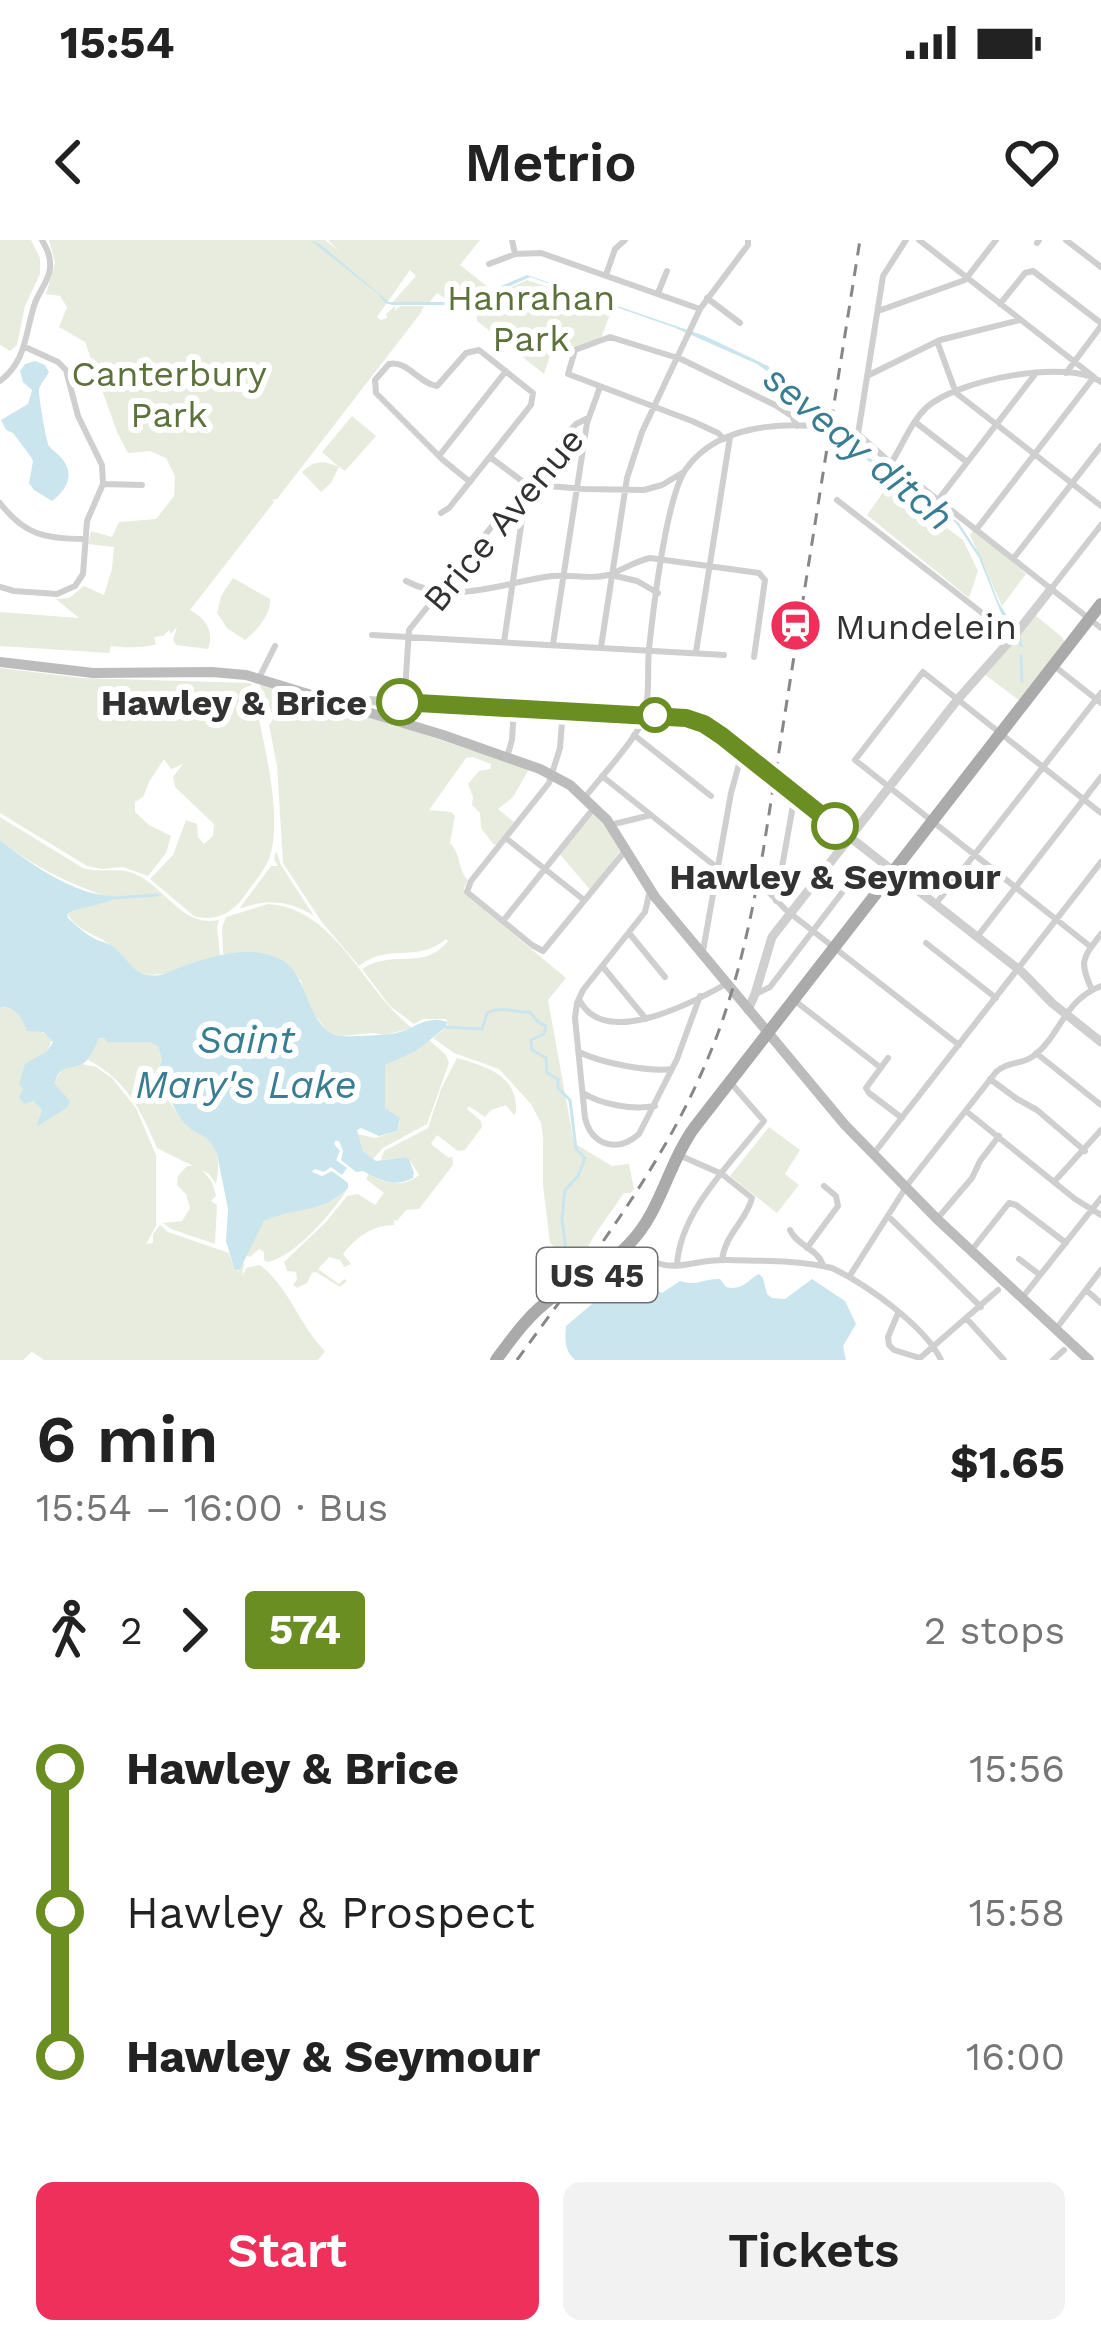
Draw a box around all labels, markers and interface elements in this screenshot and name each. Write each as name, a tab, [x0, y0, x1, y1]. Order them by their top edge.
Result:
text: 15:54	[60, 16, 175, 69]
icon: back	[36, 129, 102, 195]
icon: heart	[999, 129, 1065, 195]
text: Metrio	[464, 131, 637, 194]
park label: Hanrahan Park	[447, 277, 615, 360]
park label: Canterbury Park	[71, 353, 267, 436]
water label: seveay ditch	[755, 355, 963, 540]
street label: Brice Avenue	[415, 419, 593, 620]
station icon: Mundelein	[768, 598, 824, 654]
place label: Mundelein	[835, 606, 1017, 648]
marker: Hawley & Brice	[378, 680, 422, 724]
place label: Hawley & Brice	[101, 682, 367, 724]
unlabelled marker	[639, 699, 671, 731]
marker: Hawley & Seymour	[813, 804, 857, 848]
place label: Hawley & Seymour	[669, 856, 1001, 898]
water label: Saint Mary's Lake	[135, 1017, 357, 1107]
road number: US 45	[537, 1248, 657, 1302]
text: 6 min	[36, 1401, 219, 1478]
text: $1.65	[950, 1436, 1065, 1489]
text: 15:54 – 16:00 · Bus	[36, 1485, 388, 1530]
icon: walk	[36, 1597, 102, 1663]
icon: forward	[161, 1597, 227, 1663]
text: 574	[269, 1605, 341, 1654]
text: 2	[120, 1608, 143, 1653]
text: 2 stops	[924, 1608, 1065, 1653]
text: Hawley & Brice	[126, 1742, 459, 1795]
text: 15:56	[969, 1746, 1065, 1791]
text: Hawley & Prospect	[126, 1886, 535, 1939]
text: 15:58	[969, 1890, 1065, 1935]
text: Hawley & Seymour	[126, 2030, 540, 2083]
text: 16:00	[966, 2034, 1065, 2079]
button: Start	[36, 2182, 539, 2320]
button: Tickets	[563, 2182, 1065, 2320]

